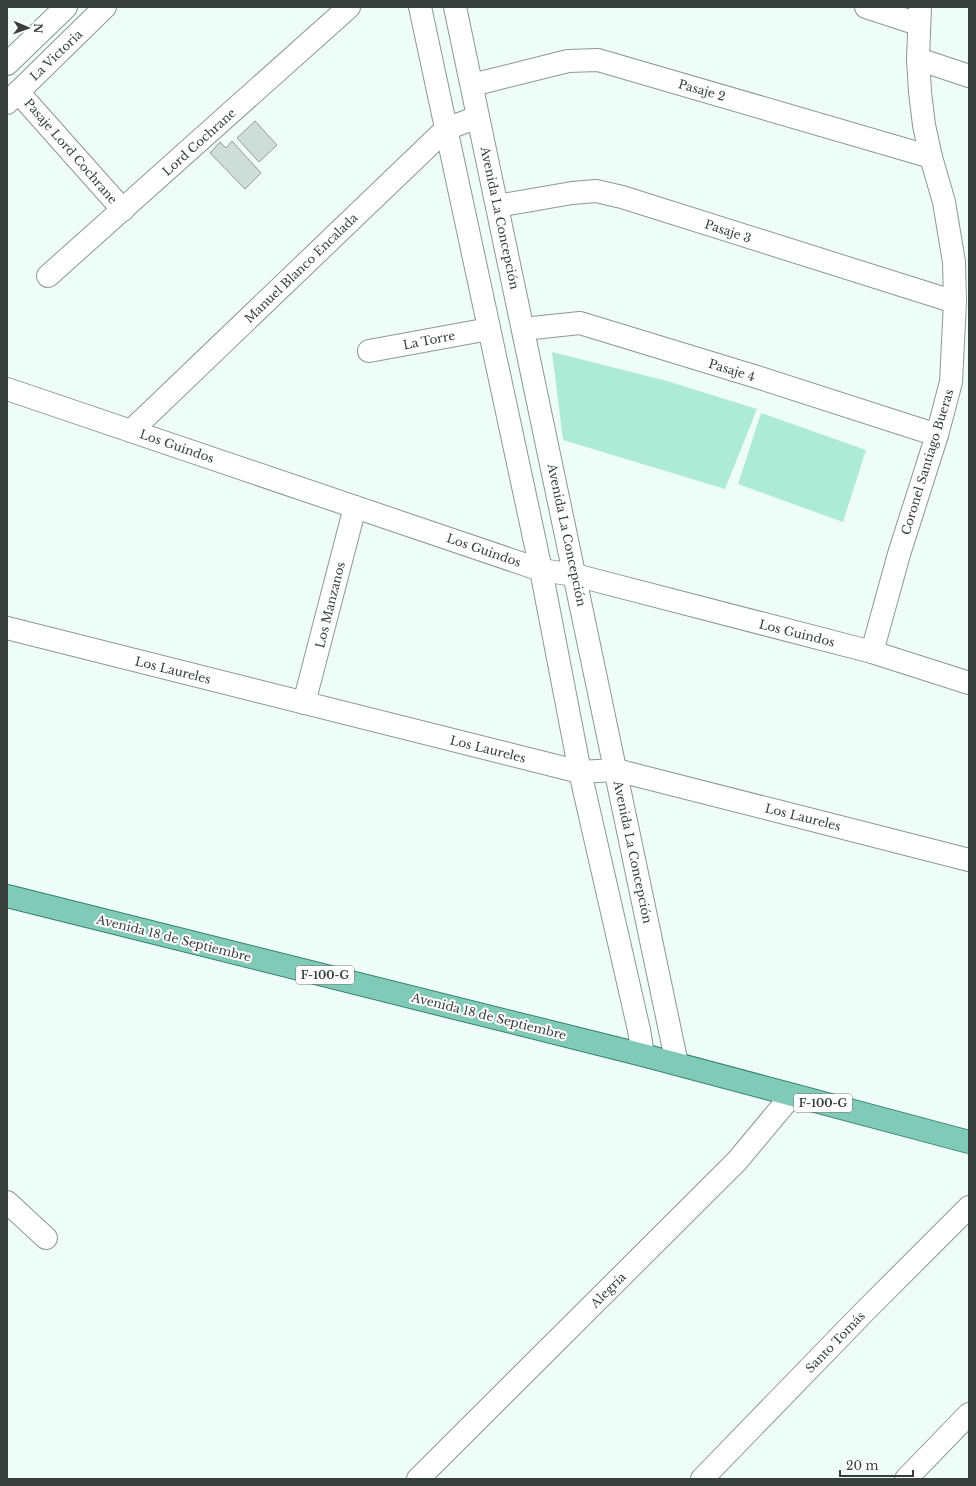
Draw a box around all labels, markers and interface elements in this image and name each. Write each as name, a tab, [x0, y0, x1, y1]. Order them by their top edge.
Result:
north arrow	[8, 8, 48, 48]
text: N	[31, 23, 45, 34]
street label: La Victoria	[27, 26, 86, 84]
street label: Pasaje 2	[677, 76, 727, 104]
street label: Pasaje Lord Cochrane	[21, 95, 121, 207]
street label: Lord Cochrane	[159, 105, 239, 179]
street label: Avenida La Concepción	[477, 144, 522, 291]
street label: Manuel Blanco Encalada	[241, 210, 361, 326]
street label: Pasaje 3	[703, 216, 753, 246]
street label: La Torre	[402, 328, 456, 352]
street label: Pasaje 4	[707, 356, 757, 384]
street label: Coronel Santiago Bueras	[898, 387, 956, 537]
street label: Los Guindos	[138, 426, 216, 466]
street label: Avenida La Concepción	[544, 461, 589, 608]
street label: Los Guindos	[445, 530, 523, 570]
street label: Los Manzanos	[312, 560, 348, 650]
street label: Los Guindos	[757, 616, 837, 650]
street label: Los Laureles	[134, 653, 212, 687]
street label: Los Laureles	[449, 732, 527, 766]
street label: Avenida La Concepción	[610, 778, 655, 925]
street label: Los Laureles	[764, 800, 842, 834]
street label: Avenida 18 de Septiembre	[94, 911, 253, 965]
road number: F-100-G	[296, 966, 354, 984]
street label: Avenida 18 de Septiembre	[409, 989, 568, 1043]
road number: F-100-G	[794, 1094, 852, 1112]
street label: Alegría	[587, 1269, 629, 1311]
street label: Santo Tomás	[802, 1308, 868, 1376]
scale bar	[840, 1452, 913, 1478]
text: 20 m	[846, 1458, 878, 1473]

